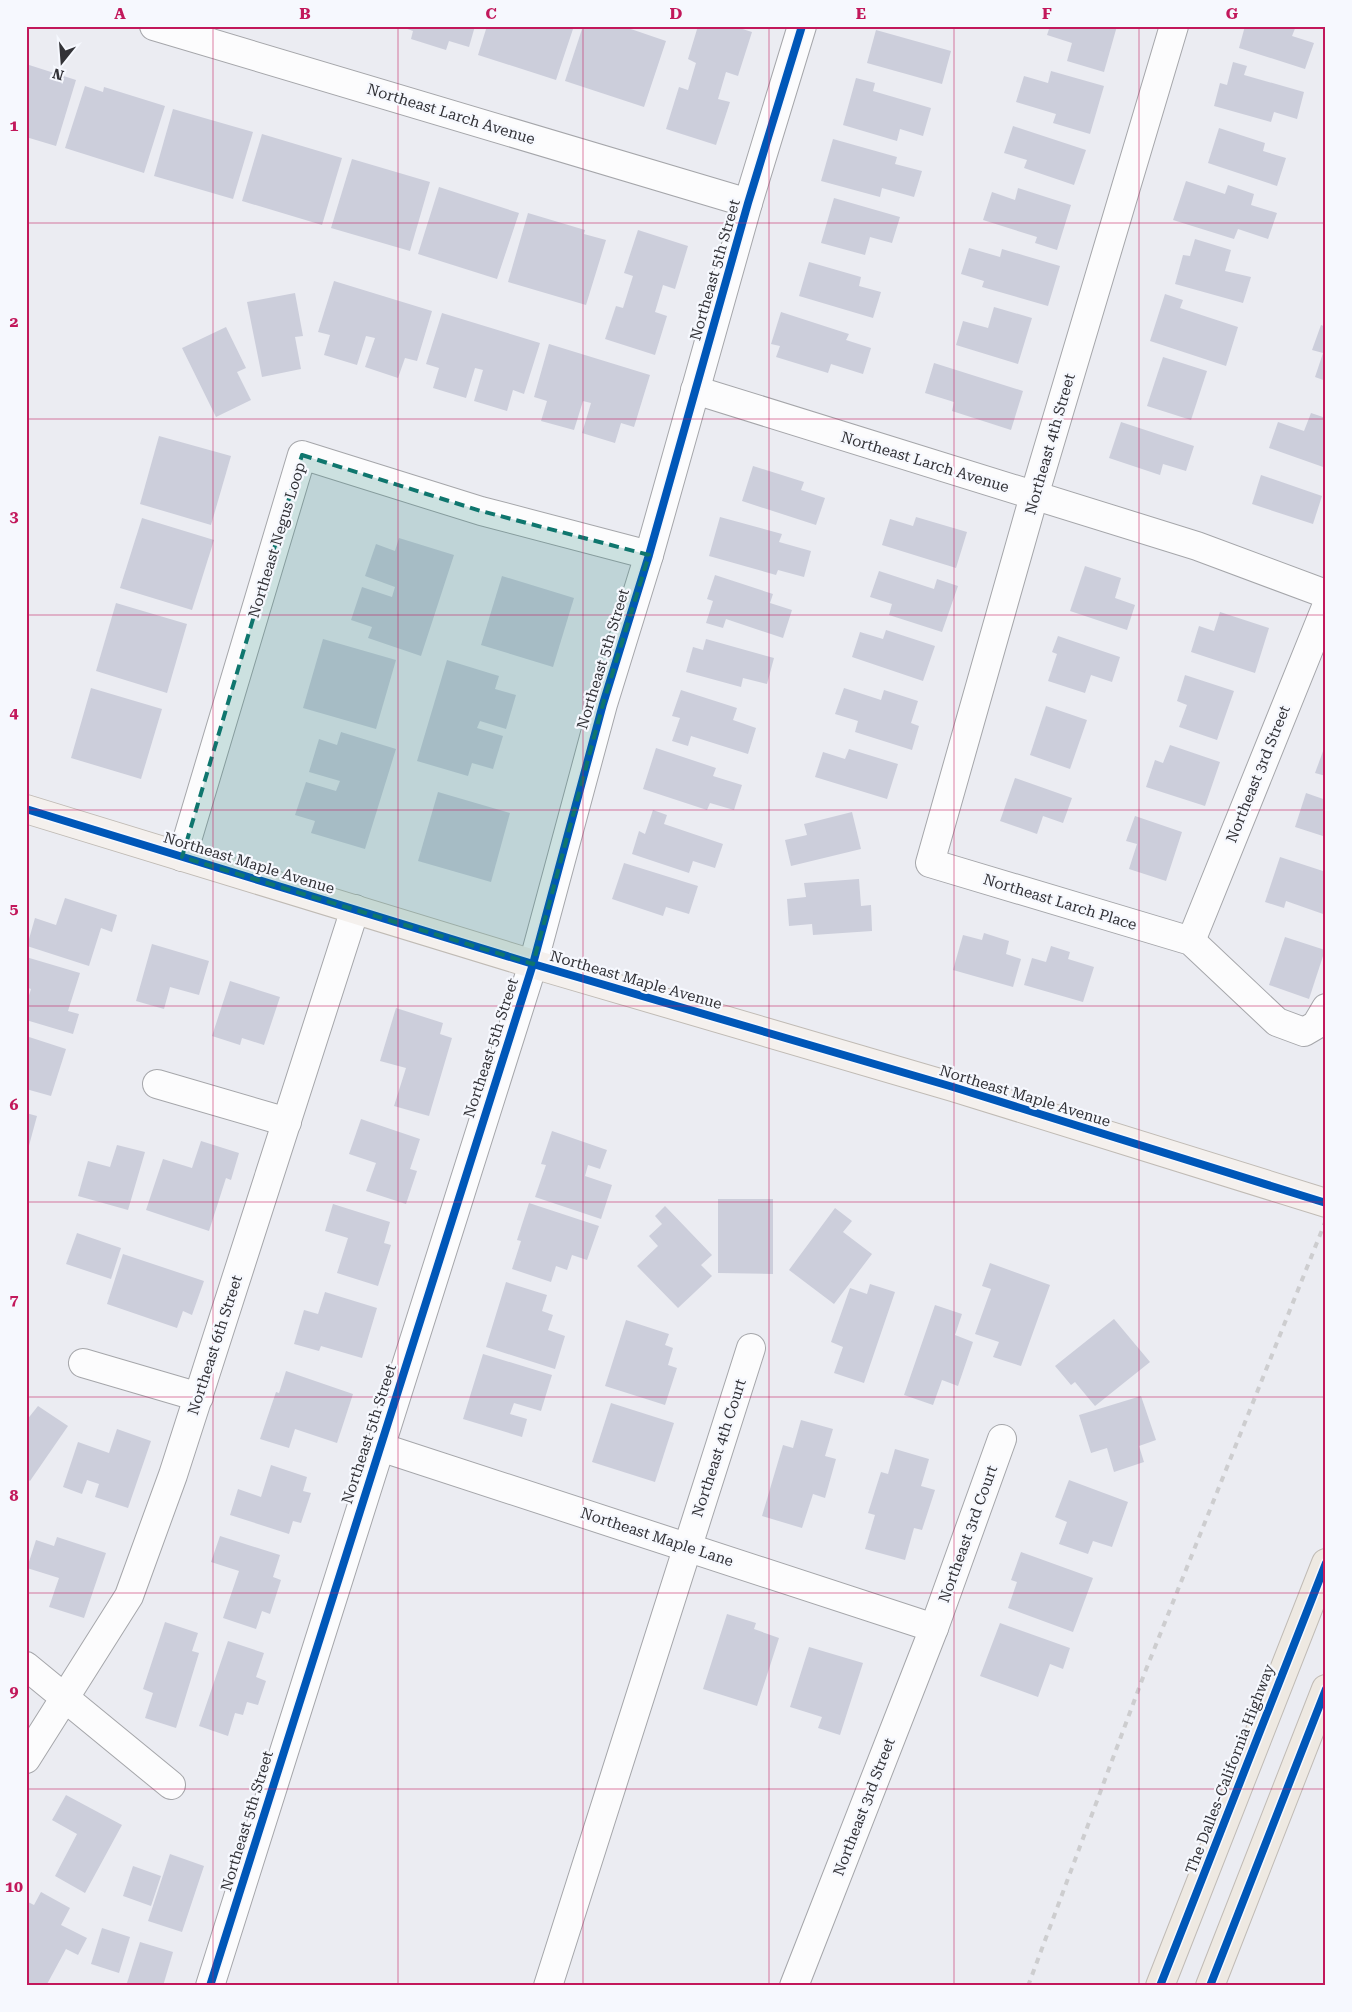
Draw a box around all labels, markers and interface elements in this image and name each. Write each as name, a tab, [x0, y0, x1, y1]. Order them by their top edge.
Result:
text: A	[114, 4, 126, 23]
text: B	[299, 4, 311, 23]
text: C	[485, 4, 497, 23]
text: D	[670, 4, 683, 23]
text: E	[856, 4, 866, 23]
text: F	[1042, 4, 1052, 23]
text: G	[1226, 4, 1239, 23]
north arrow	[38, 38, 88, 88]
text: N	[50, 65, 66, 84]
street label: Northeast Larch Avenue	[365, 80, 537, 148]
text: 1	[10, 116, 19, 135]
street label: Northeast 5th Street	[686, 197, 744, 343]
text: 2	[10, 312, 19, 331]
street label: Northeast 4th Street	[1021, 371, 1079, 517]
street label: Northeast Larch Avenue	[839, 428, 1011, 496]
street label: Northeast Negus Loop	[245, 460, 309, 620]
text: 3	[10, 507, 19, 526]
street label: Northeast 5th Street	[573, 586, 633, 731]
street label: Northeast 3rd Street	[1222, 702, 1294, 845]
text: 4	[10, 703, 19, 722]
street label: Northeast Maple Avenue	[161, 828, 337, 898]
street label: Northeast Larch Place	[981, 870, 1139, 934]
text: 5	[10, 899, 19, 918]
street label: Northeast Maple Avenue	[548, 947, 724, 1013]
street label: Northeast 5th Street	[460, 975, 522, 1120]
street label: Northeast Maple Avenue	[937, 1061, 1113, 1131]
text: 6	[10, 1095, 19, 1114]
street label: Northeast 6th Street	[184, 1272, 246, 1417]
text: 7	[10, 1290, 19, 1309]
street label: Northeast 5th Street	[338, 1361, 400, 1506]
street label: Northeast 4th Court	[688, 1376, 750, 1519]
street label: Northeast 3rd Court	[935, 1463, 1001, 1605]
text: 8	[10, 1486, 19, 1505]
street label: Northeast Maple Lane	[578, 1504, 736, 1570]
street label: The Dalles-California Highway	[1182, 1662, 1278, 1876]
text: 9	[10, 1682, 19, 1701]
street label: Northeast 3rd Street	[829, 1735, 899, 1879]
street label: Northeast 5th Street	[217, 1748, 277, 1893]
text: 10	[5, 1877, 23, 1896]

